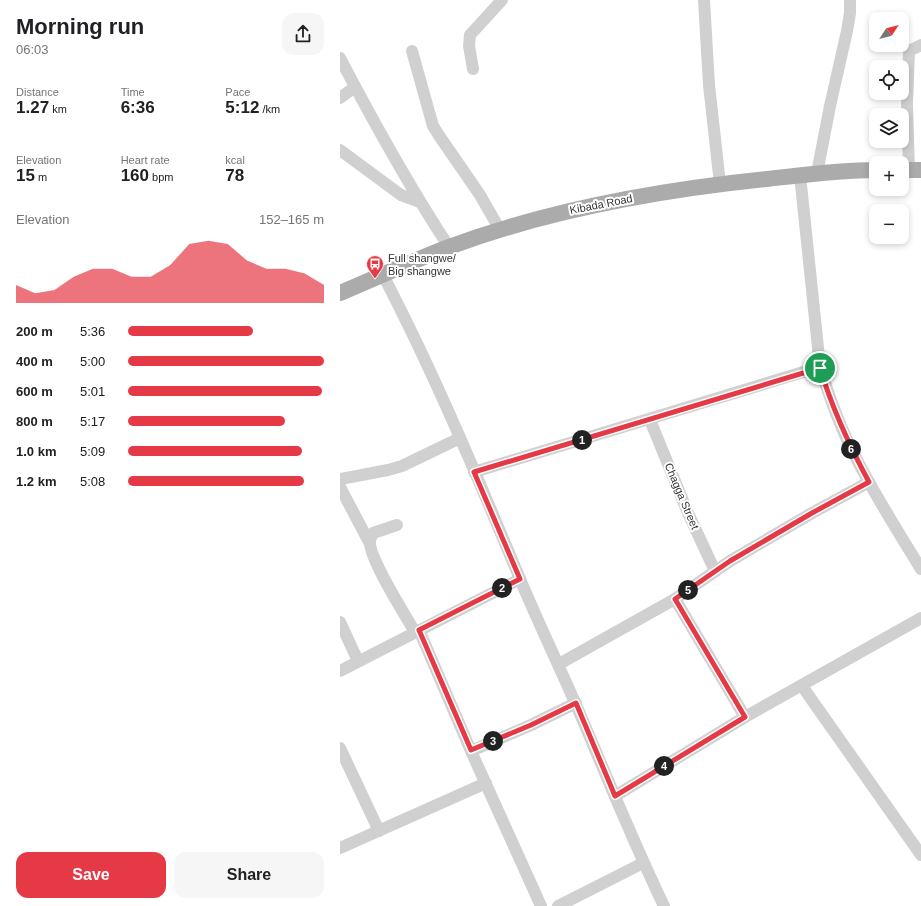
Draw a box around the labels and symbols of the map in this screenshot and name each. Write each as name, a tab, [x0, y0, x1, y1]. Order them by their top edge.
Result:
north arrow	[869, 12, 909, 52]
street label: Kibada Road	[569, 192, 633, 216]
place label: Full shangwe/ Big shangwe	[388, 252, 457, 277]
bus stop icon: Full shangwe/ Big shangwe	[365, 254, 385, 279]
pin	[803, 351, 837, 385]
pin: 1	[572, 430, 592, 450]
pin: 6	[841, 439, 861, 459]
street label: Chagga Street	[663, 461, 701, 531]
pin: 2	[492, 578, 512, 598]
pin: 5	[678, 580, 698, 600]
pin: 3	[483, 731, 503, 751]
pin: 4	[654, 756, 674, 776]

